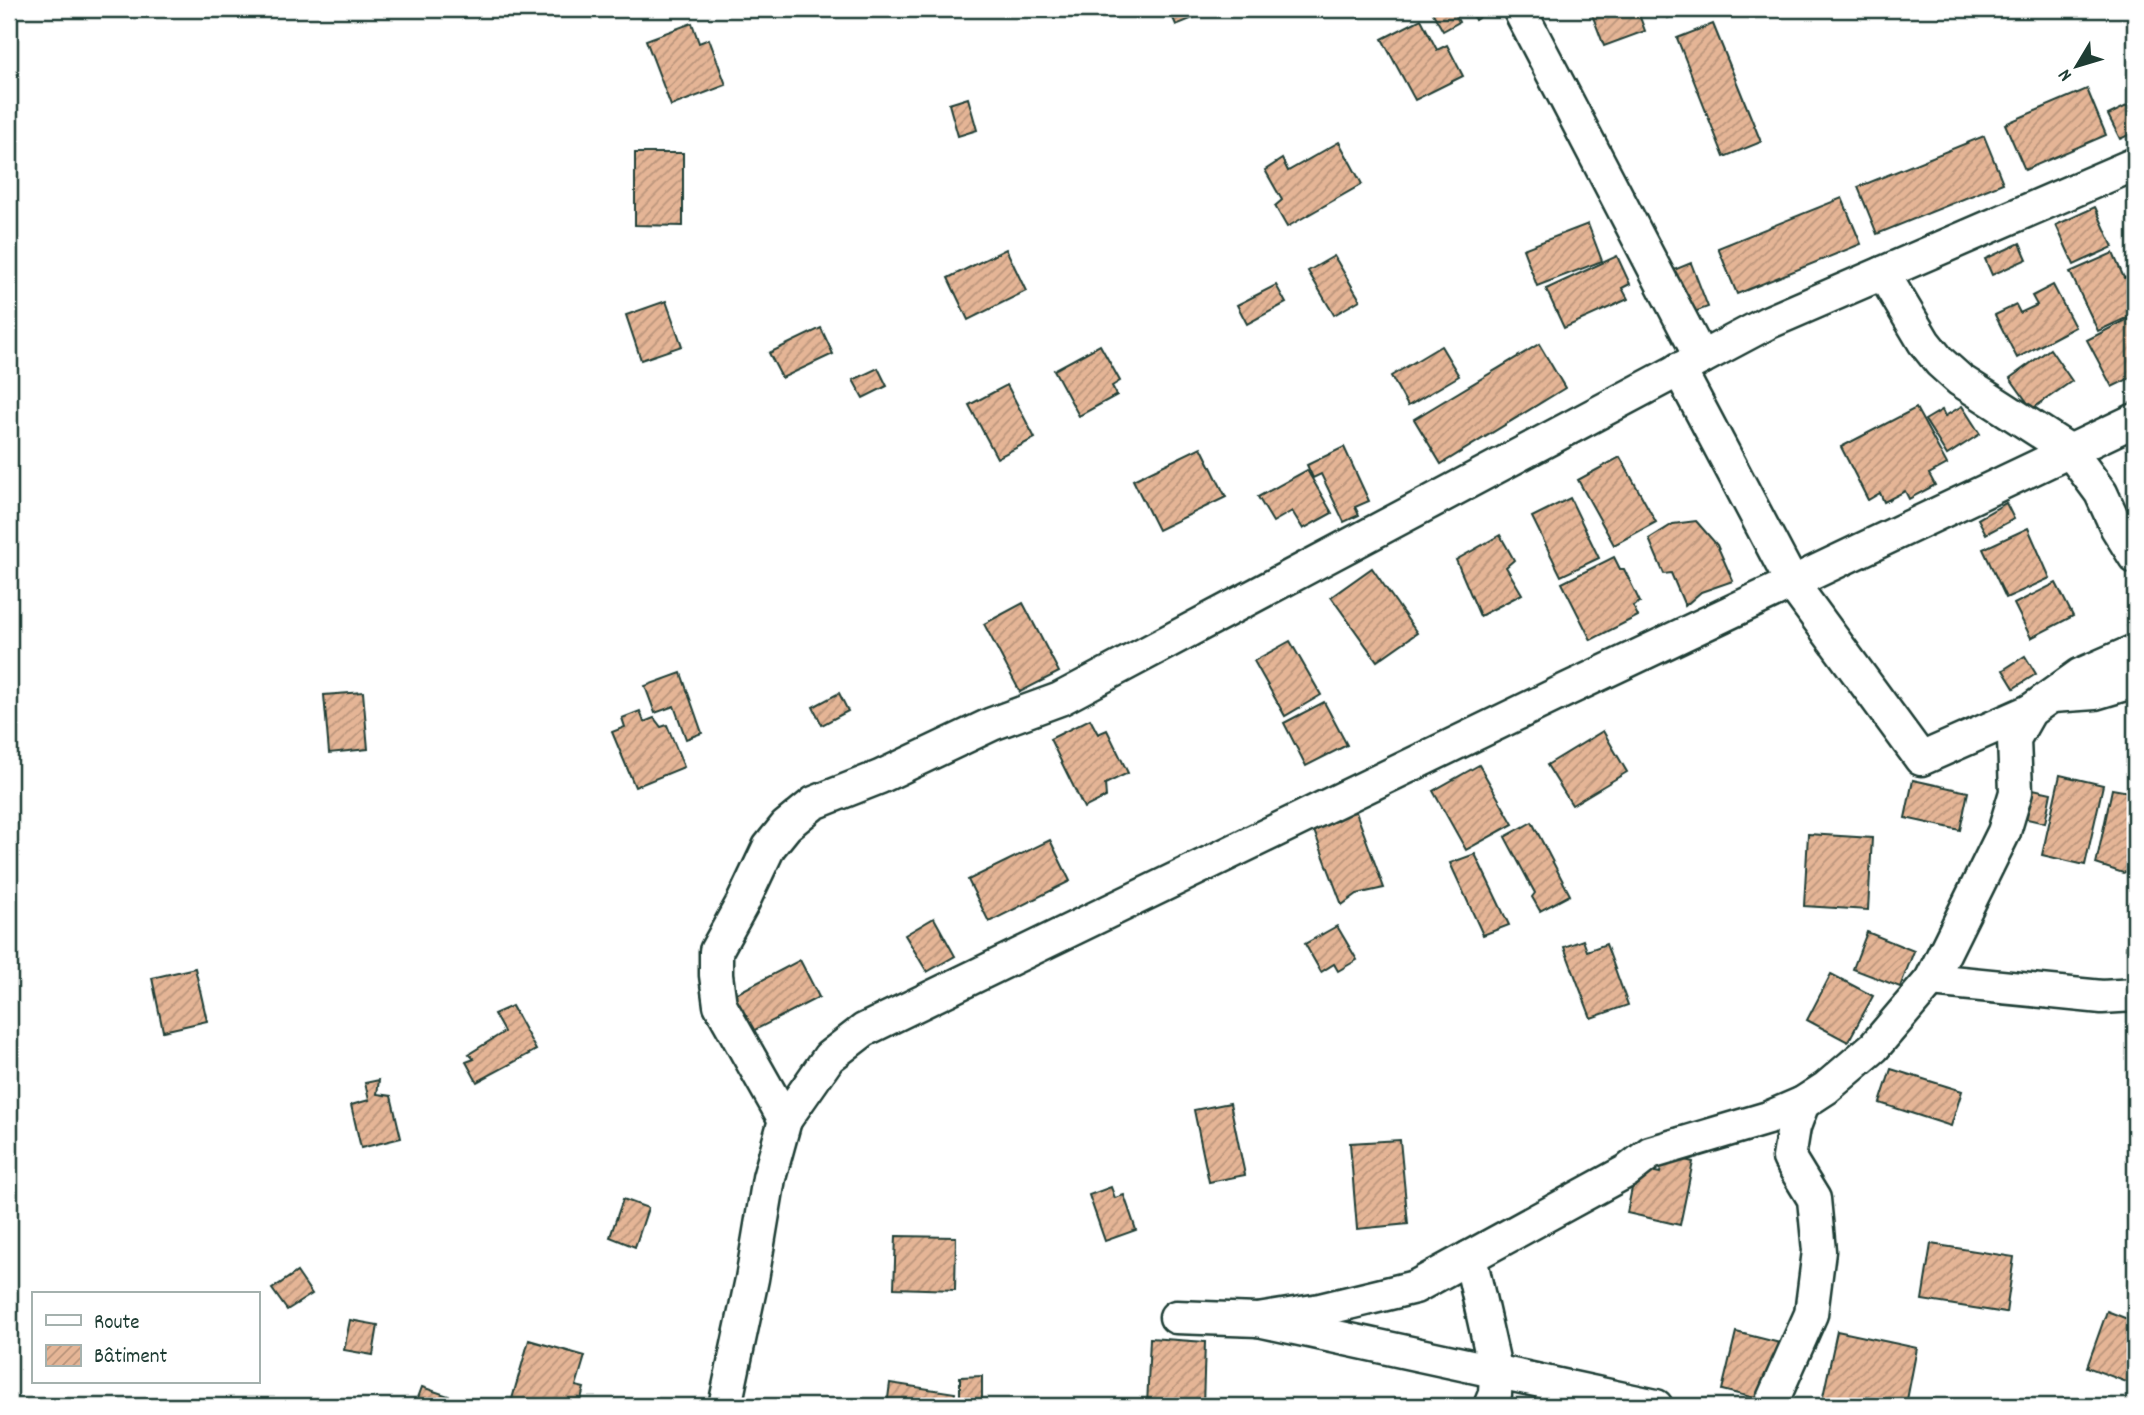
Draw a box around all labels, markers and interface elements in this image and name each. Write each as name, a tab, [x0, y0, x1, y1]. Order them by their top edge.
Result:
north arrow	[2042, 32, 2112, 102]
text: N	[2053, 62, 2080, 86]
legend	[32, 1292, 259, 1384]
text: Route	[94, 1309, 140, 1339]
text: Bâtiment	[94, 1343, 167, 1373]

